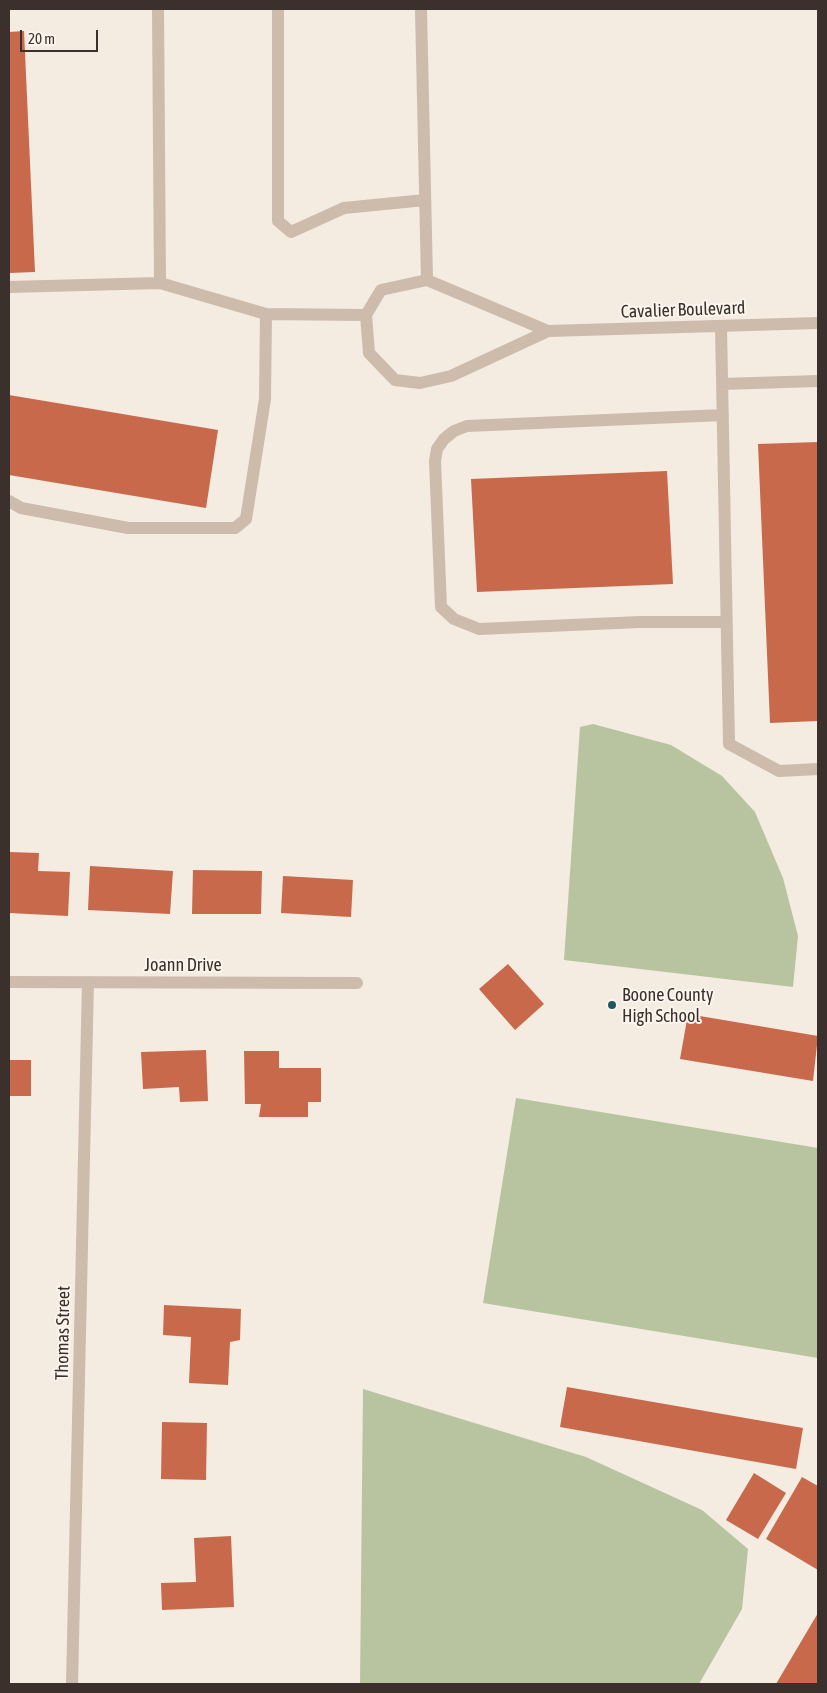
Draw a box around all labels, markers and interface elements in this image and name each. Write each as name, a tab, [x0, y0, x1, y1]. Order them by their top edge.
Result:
scale bar	[22, 20, 100, 52]
text: 20 m	[28, 30, 55, 47]
street label: Cavalier Boulevard	[620, 297, 746, 323]
street label: Joann Drive	[144, 954, 222, 976]
place label: Boone County High School	[622, 984, 713, 1026]
marker: Boone County High School	[606, 999, 618, 1011]
street label: Thomas Street	[51, 1286, 75, 1380]

